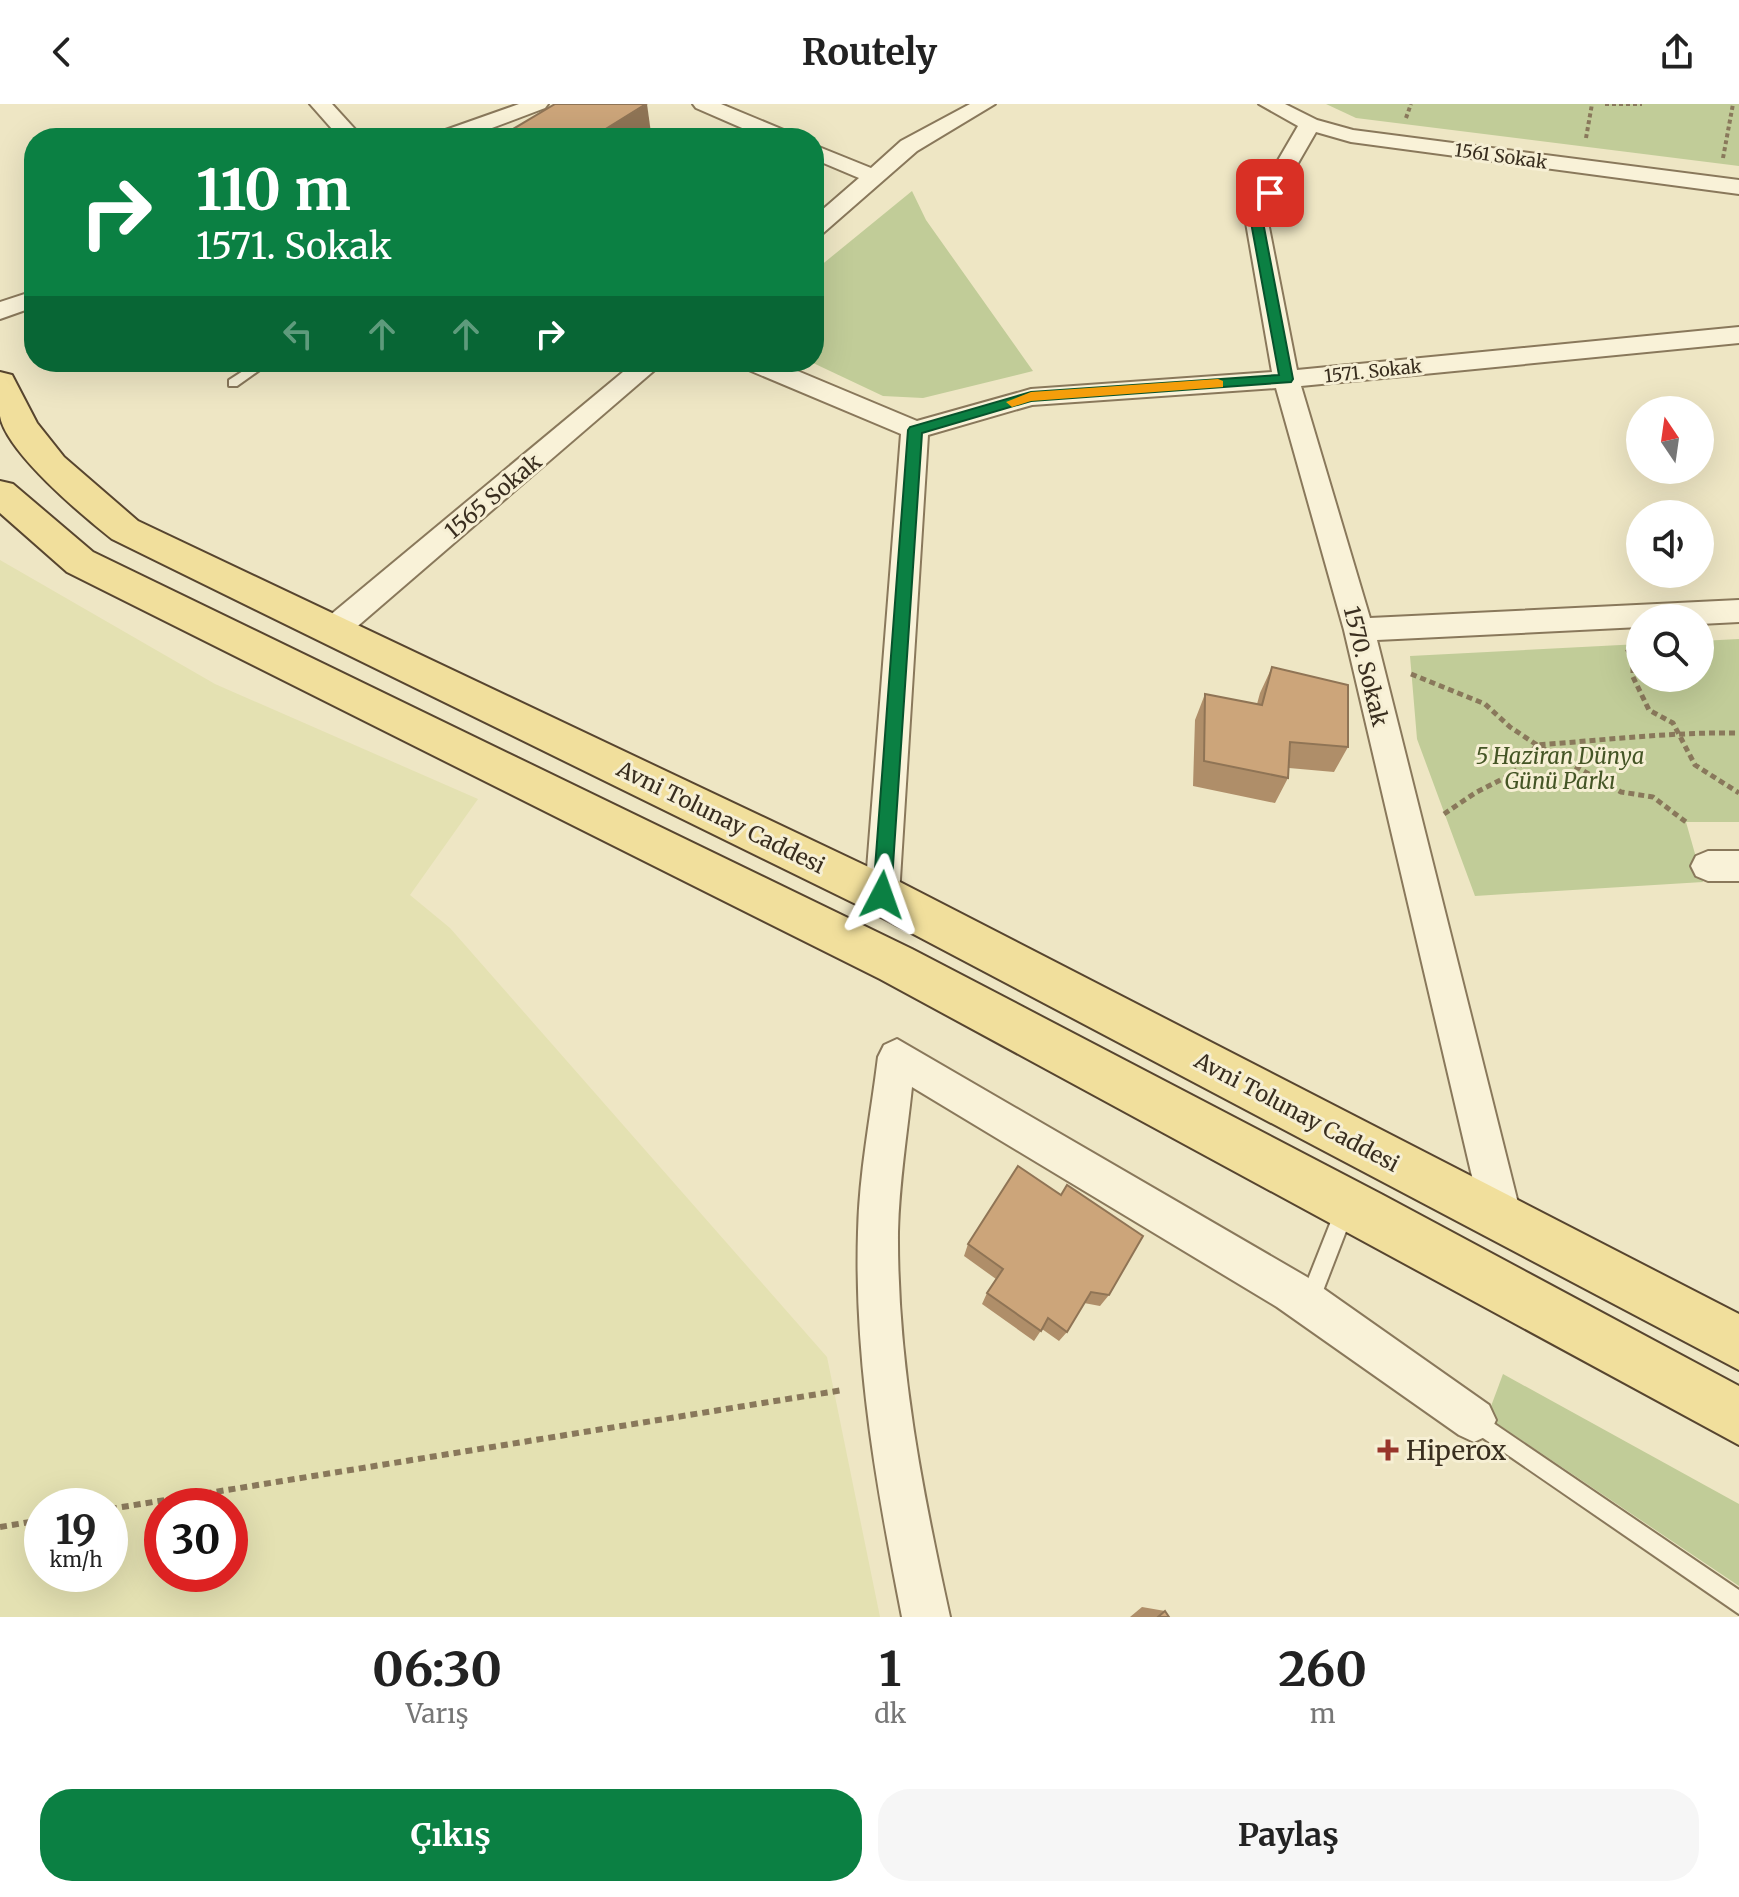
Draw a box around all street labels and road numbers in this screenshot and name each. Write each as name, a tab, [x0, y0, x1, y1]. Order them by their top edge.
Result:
street label: 1561 Sokak	[1453, 138, 1549, 174]
street label: 1571. Sokak	[1323, 354, 1423, 388]
street label: 1565 Sokak	[439, 447, 547, 545]
street label: 1570. Sokak	[1338, 603, 1394, 729]
street label: Avni Tolunay Caddesi	[612, 754, 830, 880]
street label: Avni Tolunay Caddesi	[1189, 1046, 1404, 1178]

